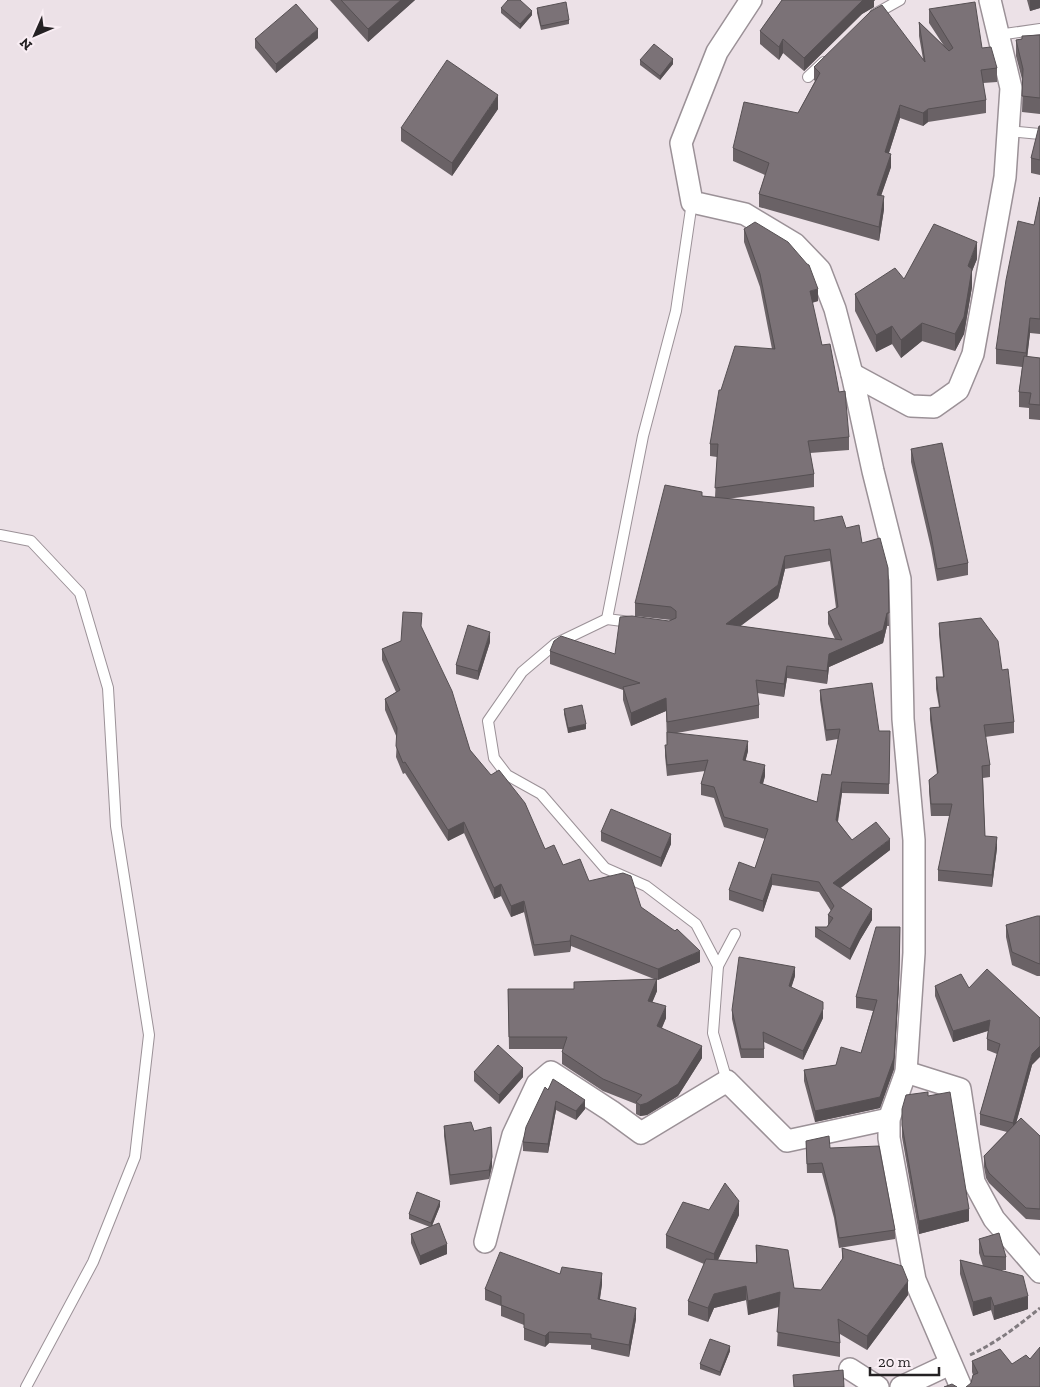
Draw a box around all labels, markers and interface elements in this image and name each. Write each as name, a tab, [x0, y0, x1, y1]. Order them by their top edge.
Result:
north arrow	[10, 10, 60, 60]
text: N	[16, 34, 36, 54]
scale bar	[870, 1344, 939, 1376]
text: 20 m	[878, 1353, 911, 1371]

